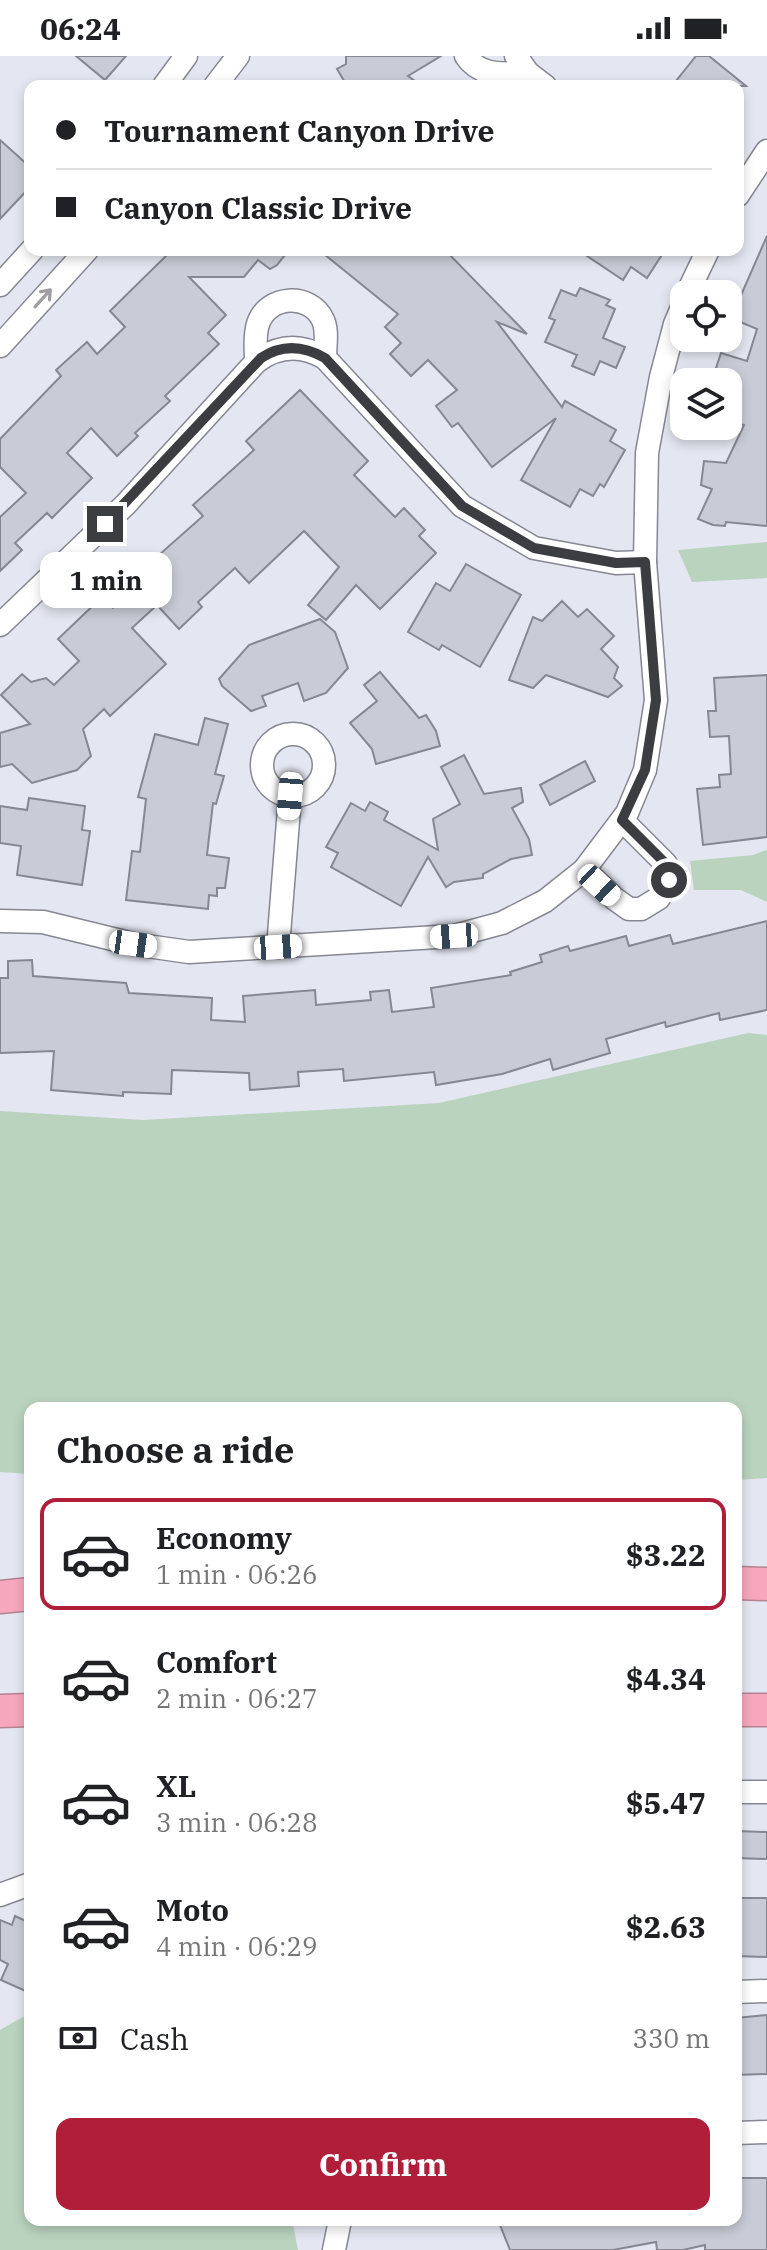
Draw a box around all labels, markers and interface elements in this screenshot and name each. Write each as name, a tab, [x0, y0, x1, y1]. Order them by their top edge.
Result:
text: 06:24	[40, 9, 121, 48]
text: Tournament Canyon Drive	[104, 111, 495, 150]
text: Canyon Classic Drive	[104, 188, 412, 227]
map controls	[670, 280, 742, 440]
button: locate	[670, 280, 742, 352]
one-way arrow	[34, 288, 53, 308]
button: layers	[670, 368, 742, 440]
route end	[87, 506, 123, 542]
callout: 1 min	[39, 552, 171, 608]
text: 1 min	[70, 563, 142, 597]
car	[276, 771, 304, 821]
car	[573, 860, 625, 910]
route start	[651, 862, 687, 898]
car	[429, 922, 479, 950]
car	[108, 929, 158, 959]
car	[253, 933, 303, 961]
text: Choose a ride	[56, 1426, 295, 1473]
icon: car	[60, 1518, 132, 1590]
text: Economy	[156, 1518, 292, 1557]
text: $3.22	[626, 1535, 706, 1574]
text: 1 min · 06:26	[156, 1557, 318, 1591]
icon: car	[60, 1642, 132, 1714]
text: Comfort	[156, 1642, 277, 1681]
text: $4.34	[626, 1659, 706, 1698]
text: 2 min · 06:27	[156, 1681, 318, 1715]
icon: car	[60, 1766, 132, 1838]
text: XL	[156, 1766, 196, 1805]
text: $5.47	[626, 1783, 706, 1822]
text: 3 min · 06:28	[156, 1805, 318, 1839]
icon: car	[60, 1890, 132, 1962]
text: Moto	[156, 1890, 229, 1929]
text: $2.63	[626, 1907, 706, 1946]
text: 4 min · 06:29	[156, 1929, 318, 1963]
icon: cash	[56, 2016, 100, 2060]
text: Cash	[120, 2019, 189, 2058]
text: 330 m	[632, 2021, 710, 2055]
button: Confirm	[56, 2118, 710, 2210]

